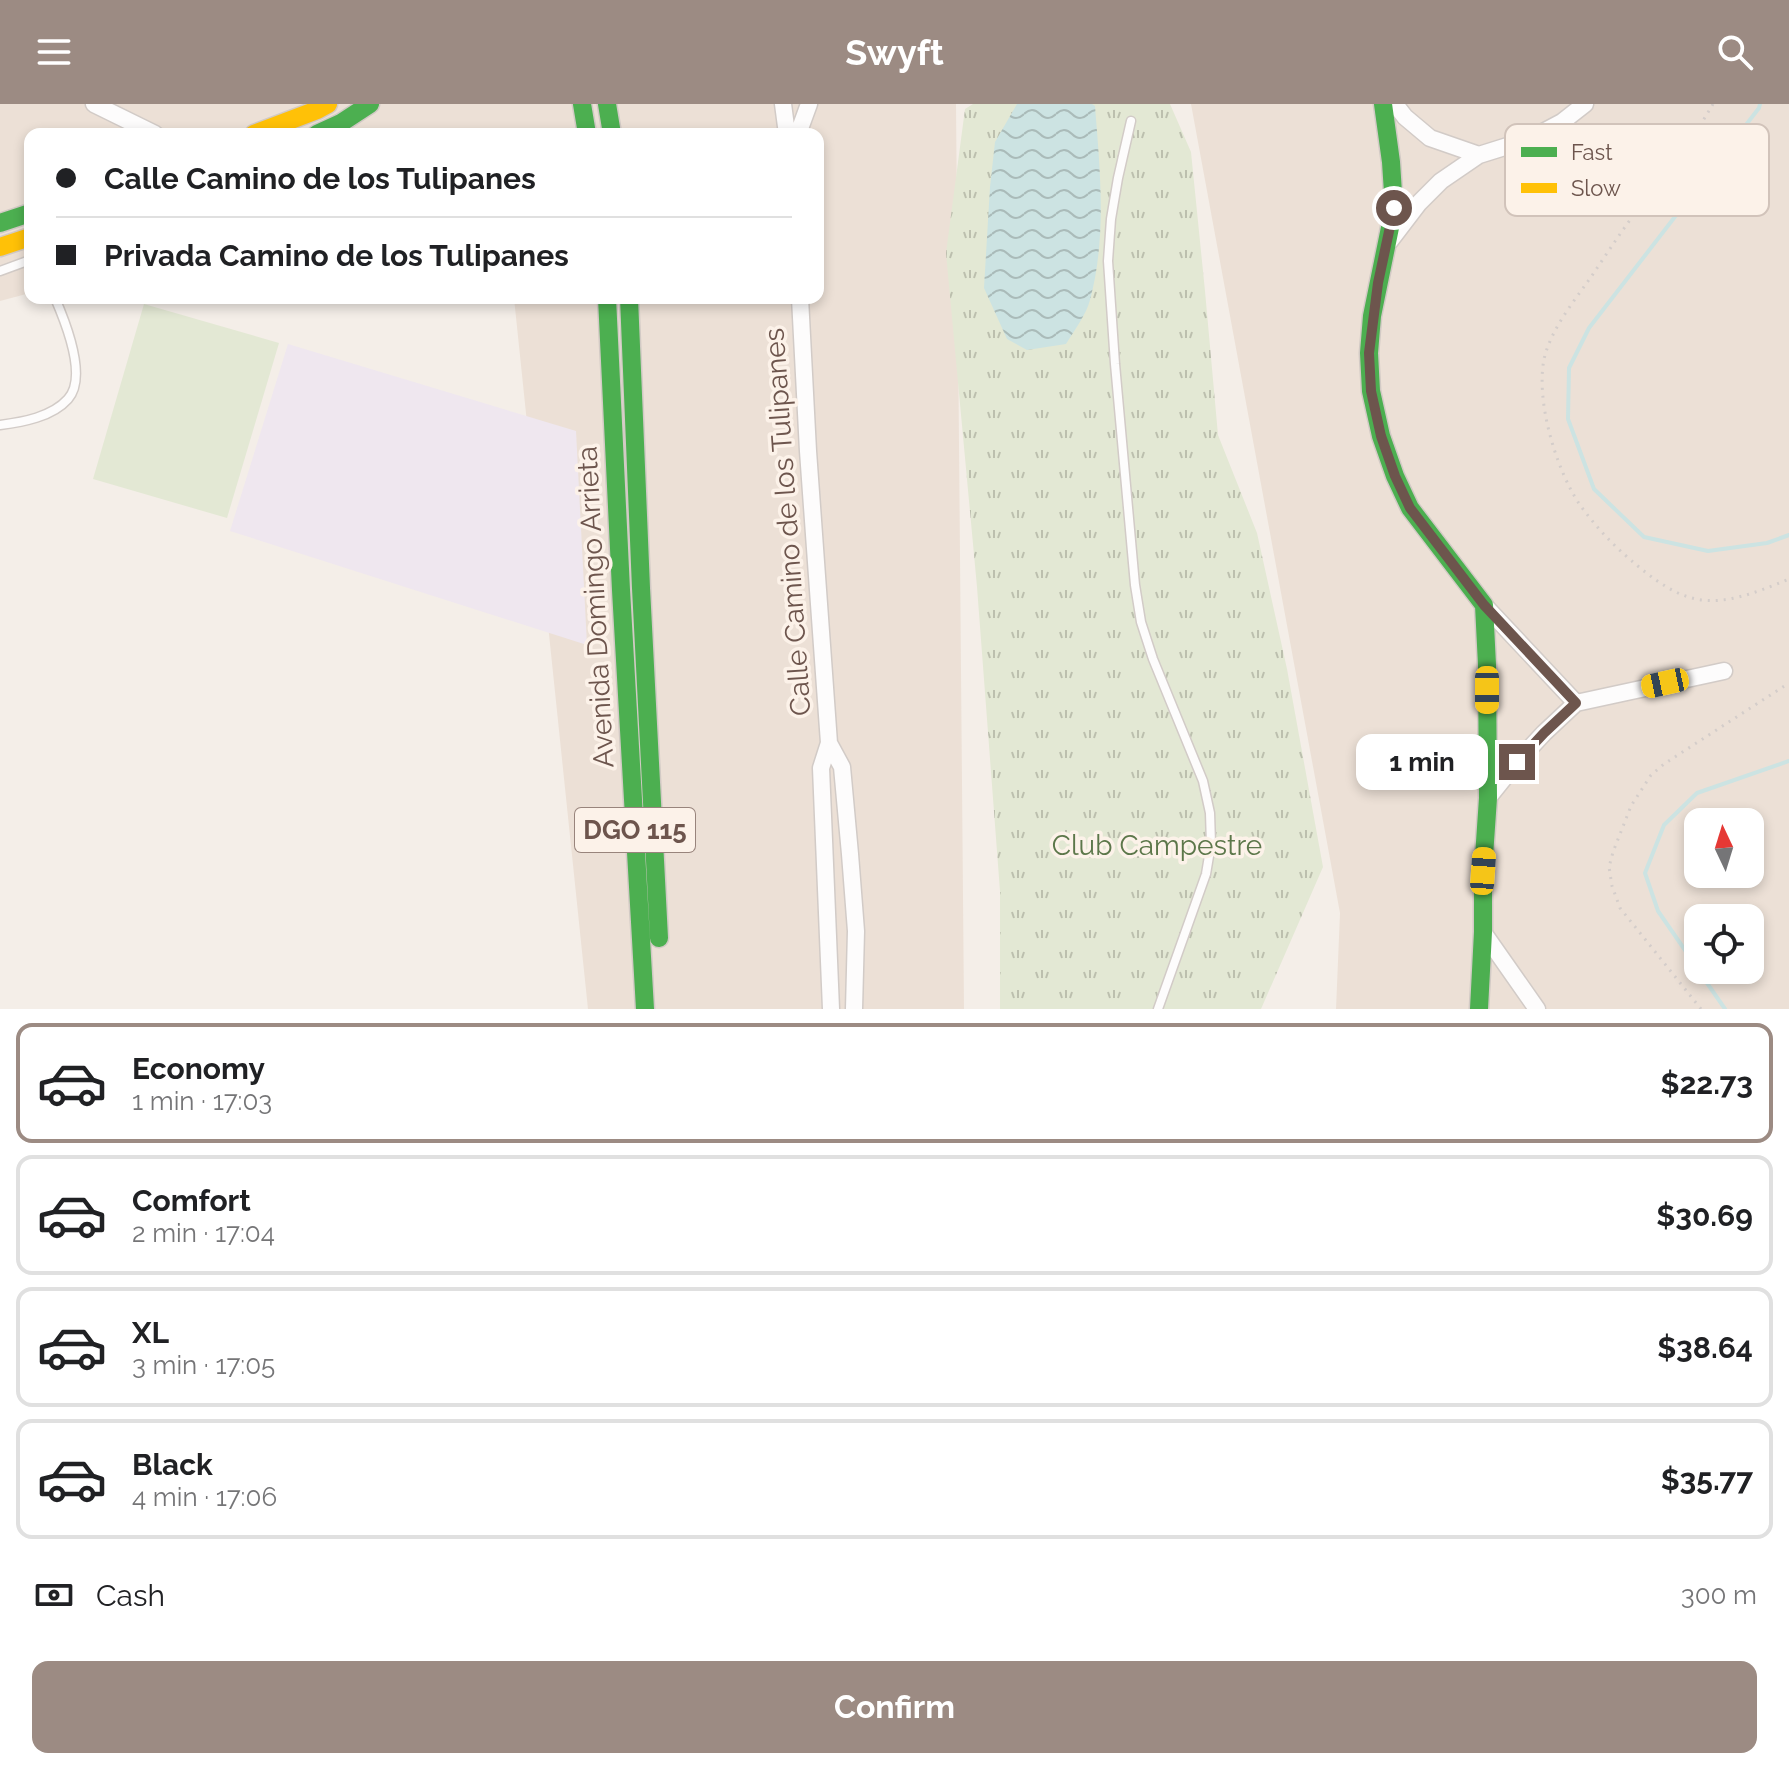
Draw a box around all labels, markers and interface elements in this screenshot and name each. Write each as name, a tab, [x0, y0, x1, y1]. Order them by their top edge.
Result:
icon: menu	[32, 30, 76, 74]
icon: search	[1713, 30, 1757, 74]
text: Swyft	[845, 31, 944, 73]
legend	[1505, 124, 1769, 216]
text: Fast	[1571, 139, 1613, 165]
text: Calle Camino de los Tulipanes	[104, 161, 536, 196]
text: Slow	[1571, 175, 1621, 201]
route start	[1376, 190, 1412, 226]
text: Privada Camino de los Tulipanes	[104, 238, 569, 273]
street label: Calle Camino de los Tulipanes	[757, 327, 818, 717]
street label: Avenida Domingo Arrieta	[571, 445, 620, 769]
car	[1475, 666, 1499, 714]
car	[1639, 666, 1691, 700]
callout: 1 min	[1357, 734, 1489, 790]
route end	[1499, 744, 1535, 780]
text: 1 min	[1389, 747, 1455, 777]
road number: DGO 115	[575, 808, 695, 852]
north arrow	[1684, 808, 1764, 888]
map controls	[1684, 808, 1764, 984]
park label: Club Campestre	[1052, 829, 1262, 862]
car	[1469, 846, 1497, 896]
button: locate	[1684, 904, 1764, 984]
icon: car	[36, 1047, 108, 1119]
text: Economy	[132, 1051, 265, 1086]
text: $22.73	[1660, 1066, 1753, 1101]
text: 1 min · 17:03	[132, 1086, 272, 1116]
icon: car	[36, 1179, 108, 1251]
text: Comfort	[132, 1183, 251, 1218]
text: $30.69	[1656, 1198, 1753, 1233]
text: 2 min · 17:04	[132, 1218, 275, 1248]
icon: car	[36, 1311, 108, 1383]
text: XL	[132, 1315, 169, 1350]
text: $38.64	[1657, 1330, 1753, 1365]
text: 3 min · 17:05	[132, 1350, 275, 1380]
icon: car	[36, 1443, 108, 1515]
text: Black	[132, 1447, 213, 1482]
text: $35.77	[1661, 1462, 1753, 1497]
text: 4 min · 17:06	[132, 1482, 277, 1512]
icon: cash	[32, 1573, 76, 1617]
text: Cash	[96, 1578, 165, 1613]
text: 300 m	[1681, 1580, 1757, 1610]
button: Confirm	[32, 1661, 1757, 1753]

